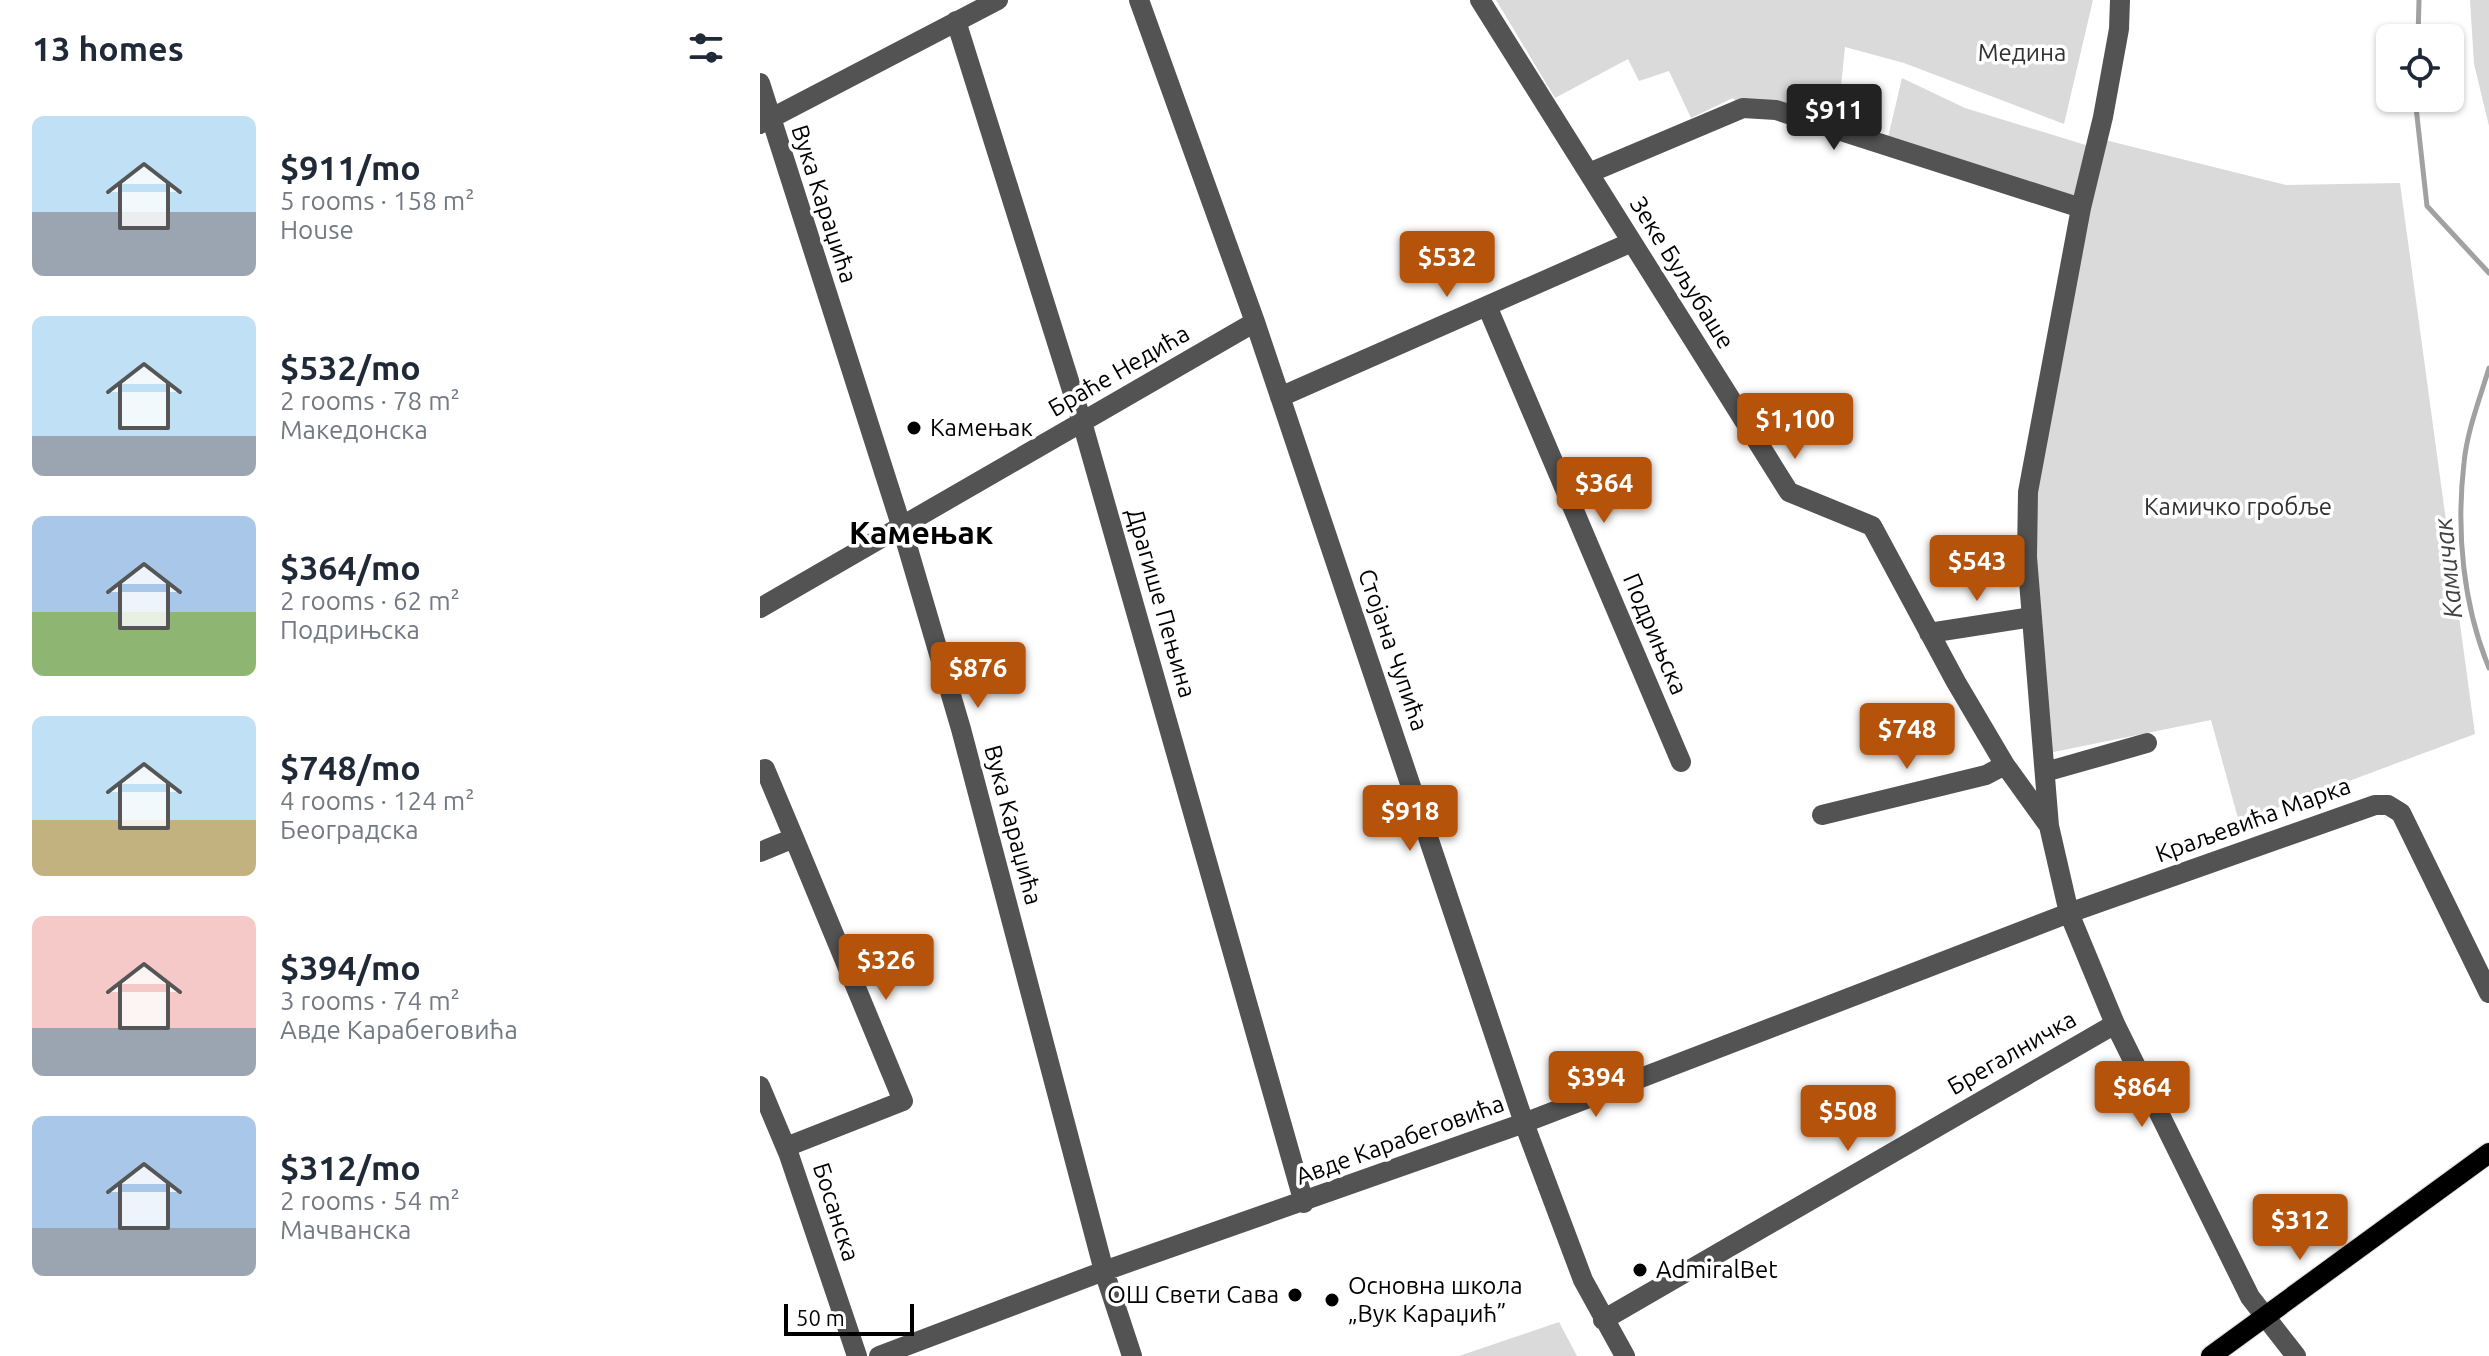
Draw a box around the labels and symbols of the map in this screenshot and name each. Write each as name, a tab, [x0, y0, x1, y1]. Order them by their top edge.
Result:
park label: Медина	[1978, 39, 2066, 66]
pin: $911	[1787, 84, 1881, 152]
street label: Вука Караџића	[786, 122, 863, 286]
street label: Зеке Буљубаше	[1625, 192, 1740, 354]
pin: $532	[1400, 231, 1494, 299]
street label: Браће Недића	[1044, 319, 1194, 422]
pin: $1,100	[1730, 393, 1860, 461]
place label: Камењак	[930, 414, 1033, 441]
marker: Камењак	[905, 419, 923, 437]
pin: $364	[1557, 457, 1651, 525]
park label: Камичко гробље	[2144, 493, 2332, 520]
street label: Драгише Пењина	[1121, 505, 1201, 701]
district label: Камењак	[849, 514, 993, 550]
water label: Камичак	[2428, 516, 2467, 620]
pin: $543	[1930, 535, 2024, 603]
street label: Стојана Чупића	[1353, 565, 1434, 734]
street label: Подрињска	[1618, 569, 1693, 699]
pin: $876	[931, 642, 1025, 710]
pin: $748	[1860, 703, 1954, 771]
street label: Вука Караџића	[979, 742, 1048, 908]
street label: Краљевића Марка	[2152, 772, 2354, 867]
pin: $918	[1363, 785, 1457, 853]
pin: $326	[839, 934, 933, 1002]
street label: Брегалничка	[1943, 1005, 2081, 1100]
pin: $394	[1549, 1051, 1643, 1119]
pin: $864	[2095, 1061, 2189, 1129]
pin: $508	[1801, 1085, 1895, 1153]
street label: Авде Карабеговића	[1292, 1089, 1508, 1190]
street label: Босанска	[808, 1159, 865, 1265]
pin: $312	[2253, 1194, 2347, 1262]
place label: AdmiralBet	[1656, 1256, 1778, 1283]
marker: AdmiralBet	[1631, 1261, 1649, 1279]
place label: Основна школа „Вук Караџић”	[1348, 1272, 1523, 1327]
place label: ОШ Свети Сава	[1107, 1281, 1279, 1308]
marker: ОШ Свети Сава	[1286, 1286, 1304, 1304]
marker: Основна школа „Вук Караџић”	[1323, 1291, 1341, 1309]
scale bar	[784, 1300, 914, 1336]

